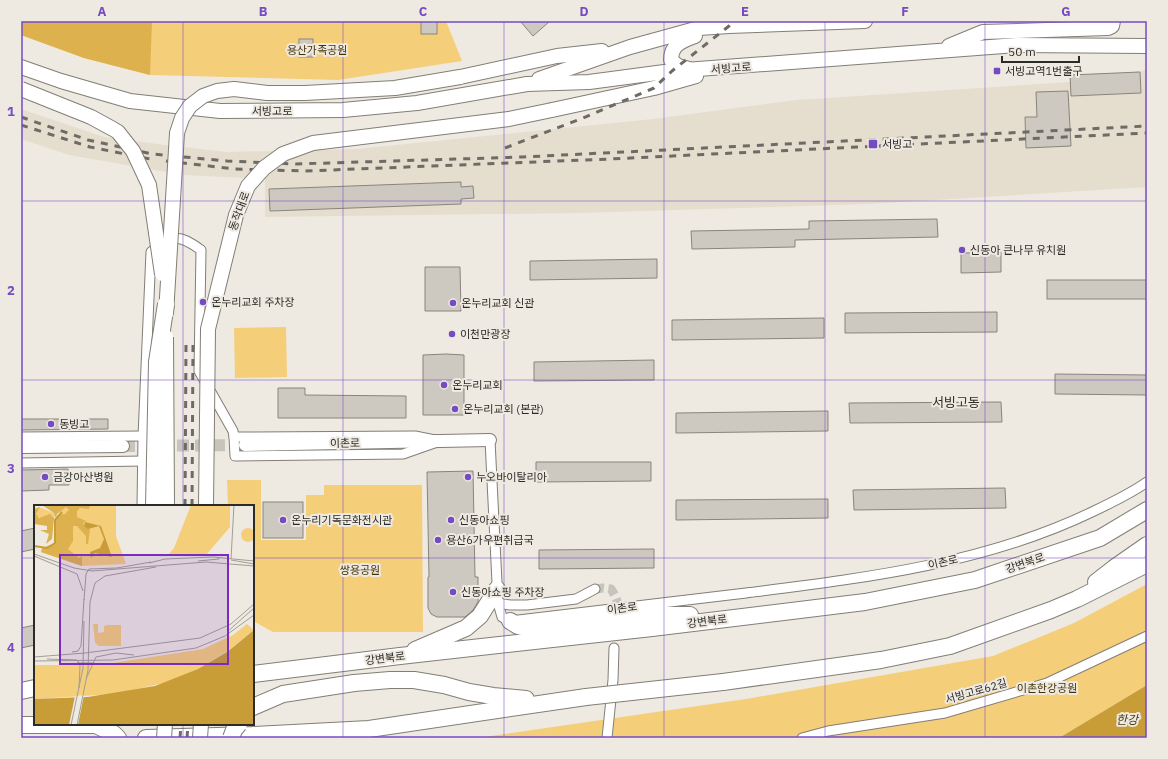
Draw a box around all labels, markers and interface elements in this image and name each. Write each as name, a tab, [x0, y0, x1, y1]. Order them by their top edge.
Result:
text: A	[98, 3, 107, 20]
text: B	[259, 3, 268, 20]
text: C	[419, 3, 428, 20]
text: D	[579, 3, 589, 20]
text: E	[741, 3, 749, 20]
text: F	[901, 3, 909, 20]
text: G	[1061, 3, 1071, 20]
scale bar	[1002, 38, 1079, 64]
park label: 용산가족공원	[287, 43, 347, 57]
text: 50 m	[1008, 44, 1036, 59]
street label: 서빙고로	[710, 60, 752, 76]
place label: 서빙고역1번출구	[1005, 64, 1082, 78]
marker: 서빙고역1번출구	[992, 66, 1002, 76]
text: 1	[7, 103, 15, 120]
street label: 서빙고로	[252, 104, 292, 118]
place label: 서빙고	[882, 137, 912, 151]
marker: 서빙고	[867, 138, 879, 150]
street label: 동작대로	[225, 190, 253, 232]
place label: 신동아 큰나무 유치원	[970, 243, 1066, 257]
marker: 신동아 큰나무 유치원	[957, 245, 967, 255]
text: 2	[7, 282, 15, 299]
place label: 온누리교회 주차장	[211, 295, 295, 309]
place label: 온누리교회 신관	[461, 296, 534, 310]
marker: 온누리교회 주차장	[198, 297, 208, 307]
marker: 온누리교회 신관	[448, 298, 458, 308]
place label: 이천만광장	[460, 327, 511, 341]
marker: 이천만광장	[447, 329, 457, 339]
place label: 온누리교회	[452, 378, 503, 392]
marker: 온누리교회	[439, 380, 449, 390]
district label: 서빙고동	[932, 394, 980, 411]
place label: 온누리교회 (본관)	[463, 402, 544, 416]
marker: 온누리교회 (본관)	[450, 404, 460, 414]
place label: 동빙고	[59, 417, 89, 431]
marker: 동빙고	[46, 419, 56, 429]
street label: 이촌로	[330, 436, 360, 450]
text: 3	[7, 460, 15, 477]
place label: 금강아산병원	[53, 470, 114, 484]
place label: 누오바이탈리아	[476, 470, 547, 484]
marker: 금강아산병원	[40, 472, 50, 482]
marker: 누오바이탈리아	[463, 472, 473, 482]
inset map	[34, 505, 254, 725]
place label: 온누리기독문화전시관	[291, 513, 392, 527]
place label: 신동아쇼핑	[459, 513, 510, 527]
marker: 온누리기독문화전시관	[278, 515, 288, 525]
marker: 신동아쇼핑	[446, 515, 456, 525]
place label: 용산6가우편취급국	[446, 533, 534, 547]
marker: 용산6가우편취급국	[433, 535, 443, 545]
street label: 강변북로	[1004, 550, 1046, 576]
street label: 이촌로	[927, 552, 959, 572]
park label: 쌍용공원	[340, 563, 380, 577]
place label: 신동아쇼핑 주차장	[461, 585, 545, 599]
marker: 신동아쇼핑 주차장	[448, 587, 458, 597]
street label: 이촌로	[606, 599, 638, 617]
street label: 강변북로	[686, 612, 728, 630]
text: 4	[7, 639, 15, 656]
street label: 강변북로	[364, 649, 406, 667]
street label: 서빙고로62길	[943, 675, 1009, 707]
park label: 이촌한강공원	[1017, 681, 1077, 695]
water label: 한강	[1116, 712, 1140, 727]

